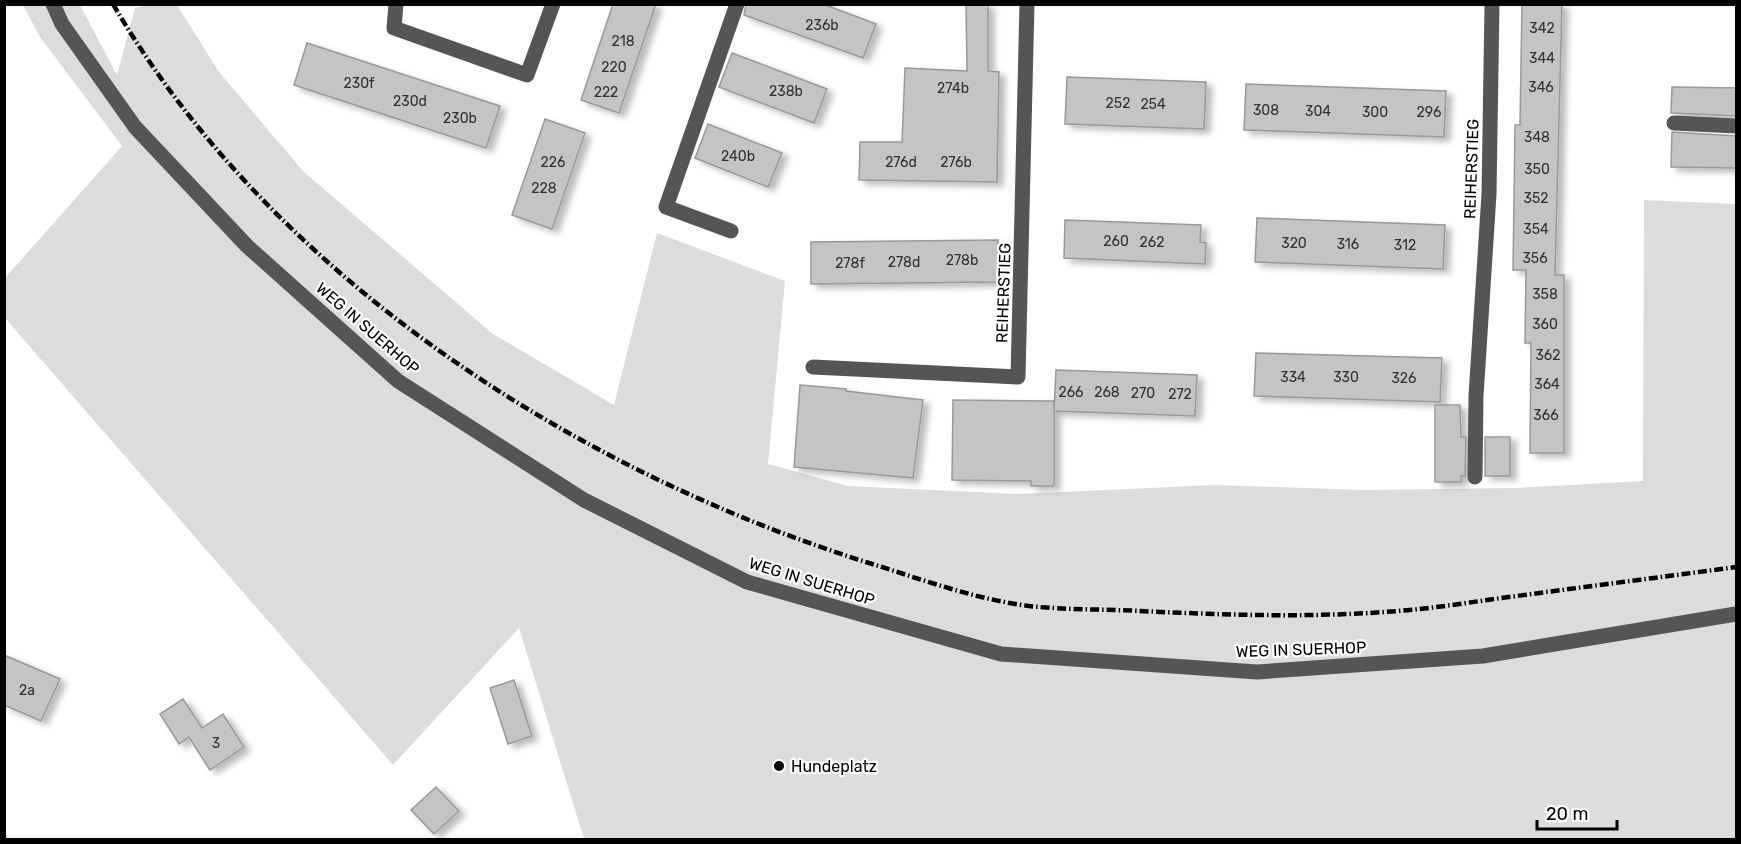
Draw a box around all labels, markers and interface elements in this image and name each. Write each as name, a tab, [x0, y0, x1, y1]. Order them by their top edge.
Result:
house number: 236b	[805, 17, 839, 34]
house number: 342	[1529, 20, 1555, 37]
house number: 218	[611, 33, 635, 50]
house number: 344	[1529, 50, 1555, 67]
house number: 220	[601, 59, 627, 76]
house number: 230f	[344, 75, 375, 92]
house number: 346	[1528, 79, 1554, 96]
house number: 274b	[937, 80, 969, 97]
house number: 238b	[769, 83, 803, 100]
house number: 222	[594, 84, 618, 101]
house number: 230d	[393, 93, 427, 110]
house number: 252	[1106, 95, 1130, 112]
house number: 254	[1140, 96, 1166, 113]
house number: 308	[1253, 102, 1279, 119]
house number: 304	[1305, 103, 1331, 120]
house number: 300	[1362, 104, 1388, 121]
house number: 296	[1417, 104, 1441, 121]
house number: 230b	[443, 110, 477, 127]
street label: REIHERSTIEG	[1460, 119, 1483, 219]
house number: 348	[1524, 129, 1550, 146]
house number: 240b	[721, 148, 755, 165]
house number: 226	[541, 154, 565, 171]
house number: 276d	[885, 154, 917, 171]
house number: 276b	[940, 154, 972, 171]
house number: 350	[1524, 161, 1550, 178]
house number: 228	[531, 180, 557, 197]
house number: 352	[1524, 190, 1548, 207]
house number: 354	[1523, 221, 1549, 238]
house number: 260	[1103, 233, 1129, 250]
house number: 262	[1140, 234, 1164, 251]
house number: 320	[1281, 235, 1307, 252]
house number: 316	[1337, 236, 1359, 253]
house number: 312	[1394, 237, 1416, 254]
street label: REIHERSTIEG	[992, 243, 1015, 343]
house number: 356	[1522, 250, 1548, 267]
house number: 278b	[946, 252, 978, 269]
house number: 278d	[888, 254, 920, 271]
house number: 278f	[835, 255, 865, 272]
street label: WEG IN SUERHOP	[312, 278, 423, 378]
house number: 358	[1532, 286, 1558, 303]
house number: 360	[1532, 316, 1558, 333]
house number: 362	[1535, 347, 1561, 364]
house number: 334	[1280, 369, 1306, 386]
house number: 330	[1333, 369, 1359, 386]
house number: 326	[1391, 370, 1417, 387]
house number: 364	[1534, 376, 1560, 393]
house number: 266	[1058, 384, 1084, 401]
house number: 268	[1094, 384, 1120, 401]
house number: 270	[1131, 385, 1155, 402]
house number: 272	[1168, 386, 1192, 403]
house number: 366	[1533, 407, 1559, 424]
street label: WEG IN SUERHOP	[747, 553, 877, 610]
street label: WEG IN SUERHOP	[1235, 638, 1367, 661]
house number: 2a	[19, 682, 35, 699]
house number: 3	[212, 735, 220, 752]
place label: Hundeplatz	[791, 757, 877, 776]
marker: Hundeplatz	[772, 759, 786, 773]
scale bar	[1537, 793, 1616, 831]
text: 20 m	[1546, 803, 1588, 825]

